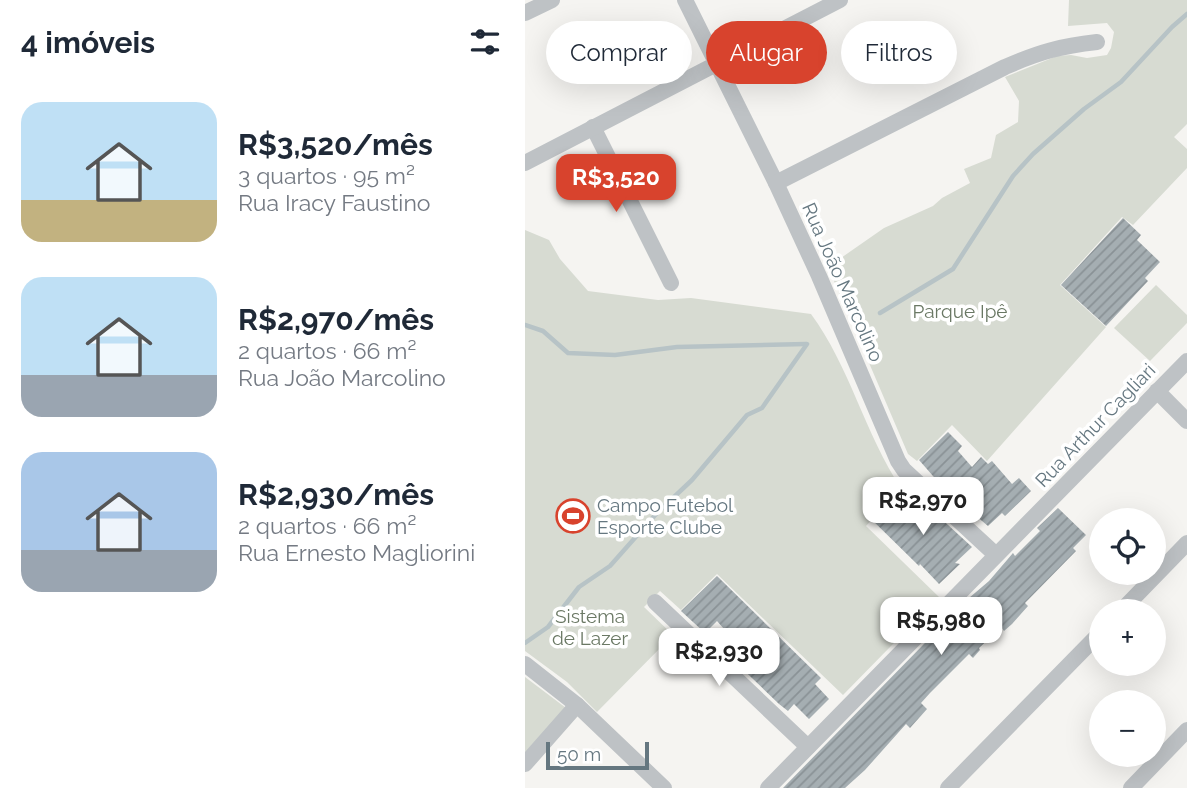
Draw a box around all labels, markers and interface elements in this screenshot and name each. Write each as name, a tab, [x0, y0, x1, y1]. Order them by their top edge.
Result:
chip: Comprar	[546, 21, 692, 84]
chip: Alugar	[706, 21, 827, 84]
chip: Filtros	[841, 21, 957, 84]
icon: filters	[466, 23, 504, 61]
text: 4 imóveis	[21, 25, 155, 60]
text: R$3,520/mês	[238, 127, 433, 162]
icon: home	[77, 130, 161, 214]
pin: R$3,520	[551, 154, 681, 214]
text: 3 quartos · 95 m²	[238, 162, 415, 189]
text: R$3,520	[572, 163, 660, 190]
text: Rua Iracy Faustino	[238, 189, 430, 216]
street label: Rua João Marcolino	[798, 199, 888, 365]
park label: Parque Ipê	[912, 300, 1008, 322]
text: R$2,970/mês	[238, 302, 434, 337]
icon: home	[77, 305, 161, 389]
text: 2 quartos · 66 m²	[238, 337, 416, 364]
street label: Rua Arthur Cagliari	[1030, 359, 1160, 491]
text: Rua João Marcolino	[238, 364, 446, 391]
text: R$2,930/mês	[238, 477, 434, 512]
pin: R$2,970	[858, 477, 988, 537]
icon: home	[77, 480, 161, 564]
text: R$2,970	[879, 486, 967, 513]
place label: Campo Futebol Esporte Clube	[597, 494, 734, 538]
sports icon: Campo Futebol Esporte Clube	[554, 497, 592, 535]
map controls	[1089, 508, 1166, 767]
button: locate	[1089, 508, 1166, 585]
text: 2 quartos · 66 m²	[238, 512, 416, 539]
text: Rua Ernesto Magliorini	[238, 539, 475, 566]
pin: R$5,980	[876, 598, 1006, 657]
button: +	[1089, 599, 1166, 676]
park label: Sistema de Lazer	[552, 605, 628, 649]
text: R$5,980	[896, 606, 986, 633]
pin: R$2,930	[654, 628, 784, 688]
text: R$2,930	[675, 637, 763, 664]
button: −	[1089, 690, 1166, 767]
scale bar	[546, 739, 649, 771]
text: 50 m	[557, 743, 601, 765]

